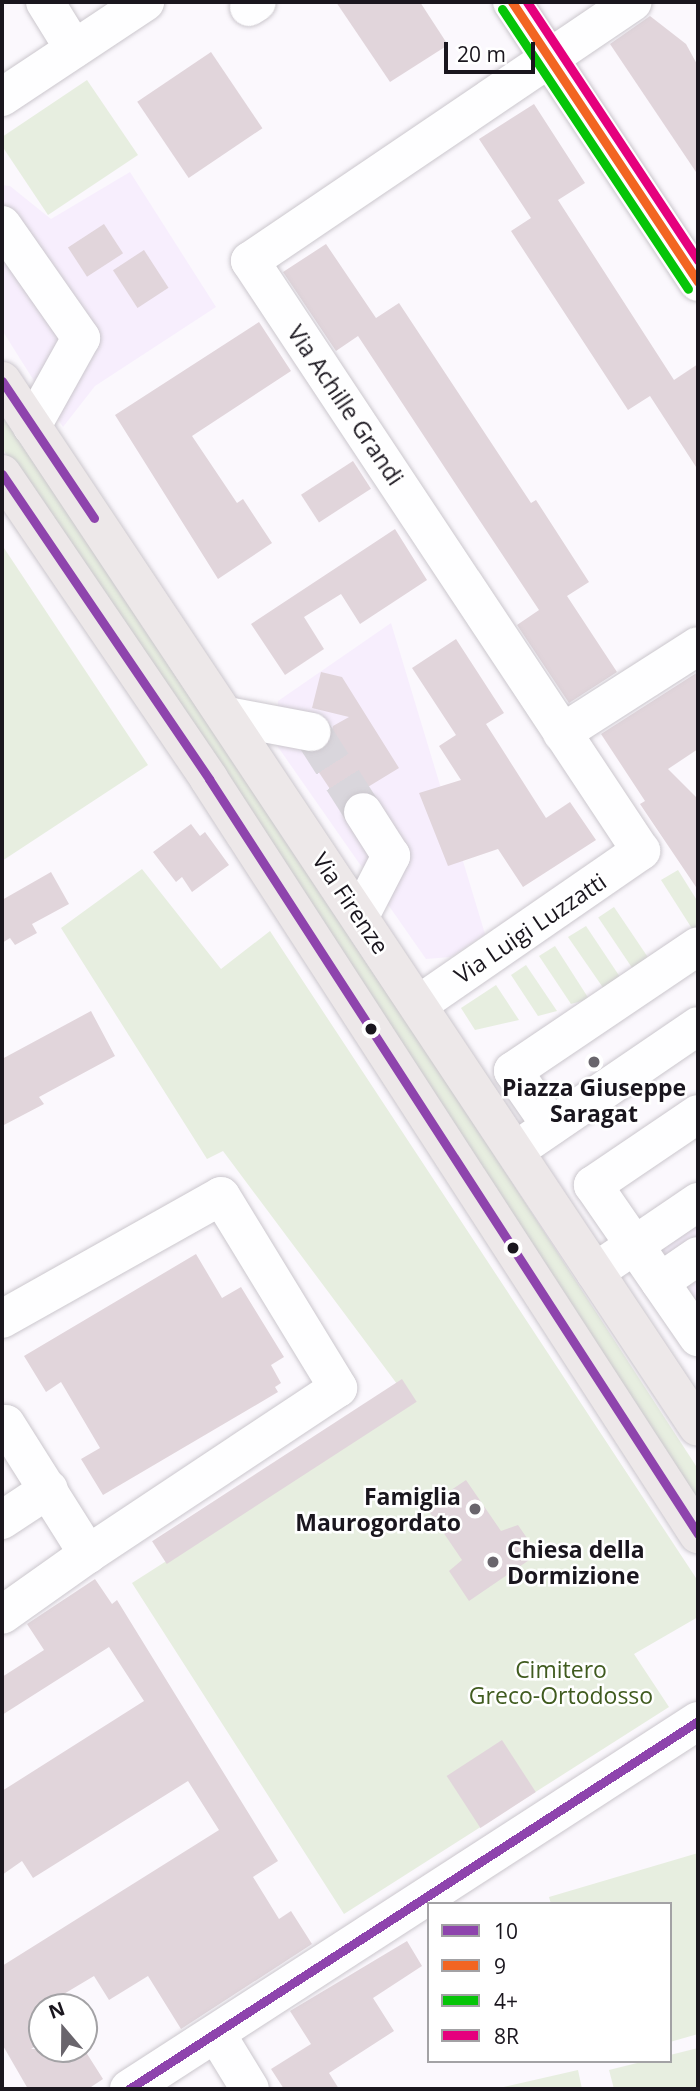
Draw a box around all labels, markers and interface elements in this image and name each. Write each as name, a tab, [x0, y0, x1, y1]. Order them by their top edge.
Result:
scale bar	[448, 28, 539, 72]
text: 20 m	[457, 40, 506, 68]
street label: Via Achille Grandi	[282, 320, 410, 490]
street label: Via Firenze	[307, 847, 395, 959]
street label: Via Luigi Luzzatti	[449, 867, 611, 989]
unlabelled marker	[364, 1022, 378, 1036]
marker: Piazza Giuseppe Saragat	[586, 1054, 602, 1070]
place label: Piazza Giuseppe Saragat	[502, 1073, 686, 1127]
unlabelled marker	[506, 1241, 520, 1255]
place label: Famiglia Maurogordato	[295, 1482, 461, 1536]
marker: Famiglia Maurogordato	[467, 1501, 483, 1517]
place label: Chiesa della Dormizione	[507, 1535, 645, 1589]
marker: Chiesa della Dormizione	[485, 1554, 501, 1570]
park label: Cimitero Greco-Ortodosso	[469, 1655, 653, 1709]
legend	[427, 1902, 672, 2063]
text: 10	[494, 1917, 518, 1945]
text: 9	[494, 1952, 506, 1980]
text: 4+	[494, 1987, 518, 2015]
north arrow	[28, 1993, 98, 2063]
text: N	[45, 1995, 68, 2025]
text: 8R	[494, 2022, 519, 2050]

